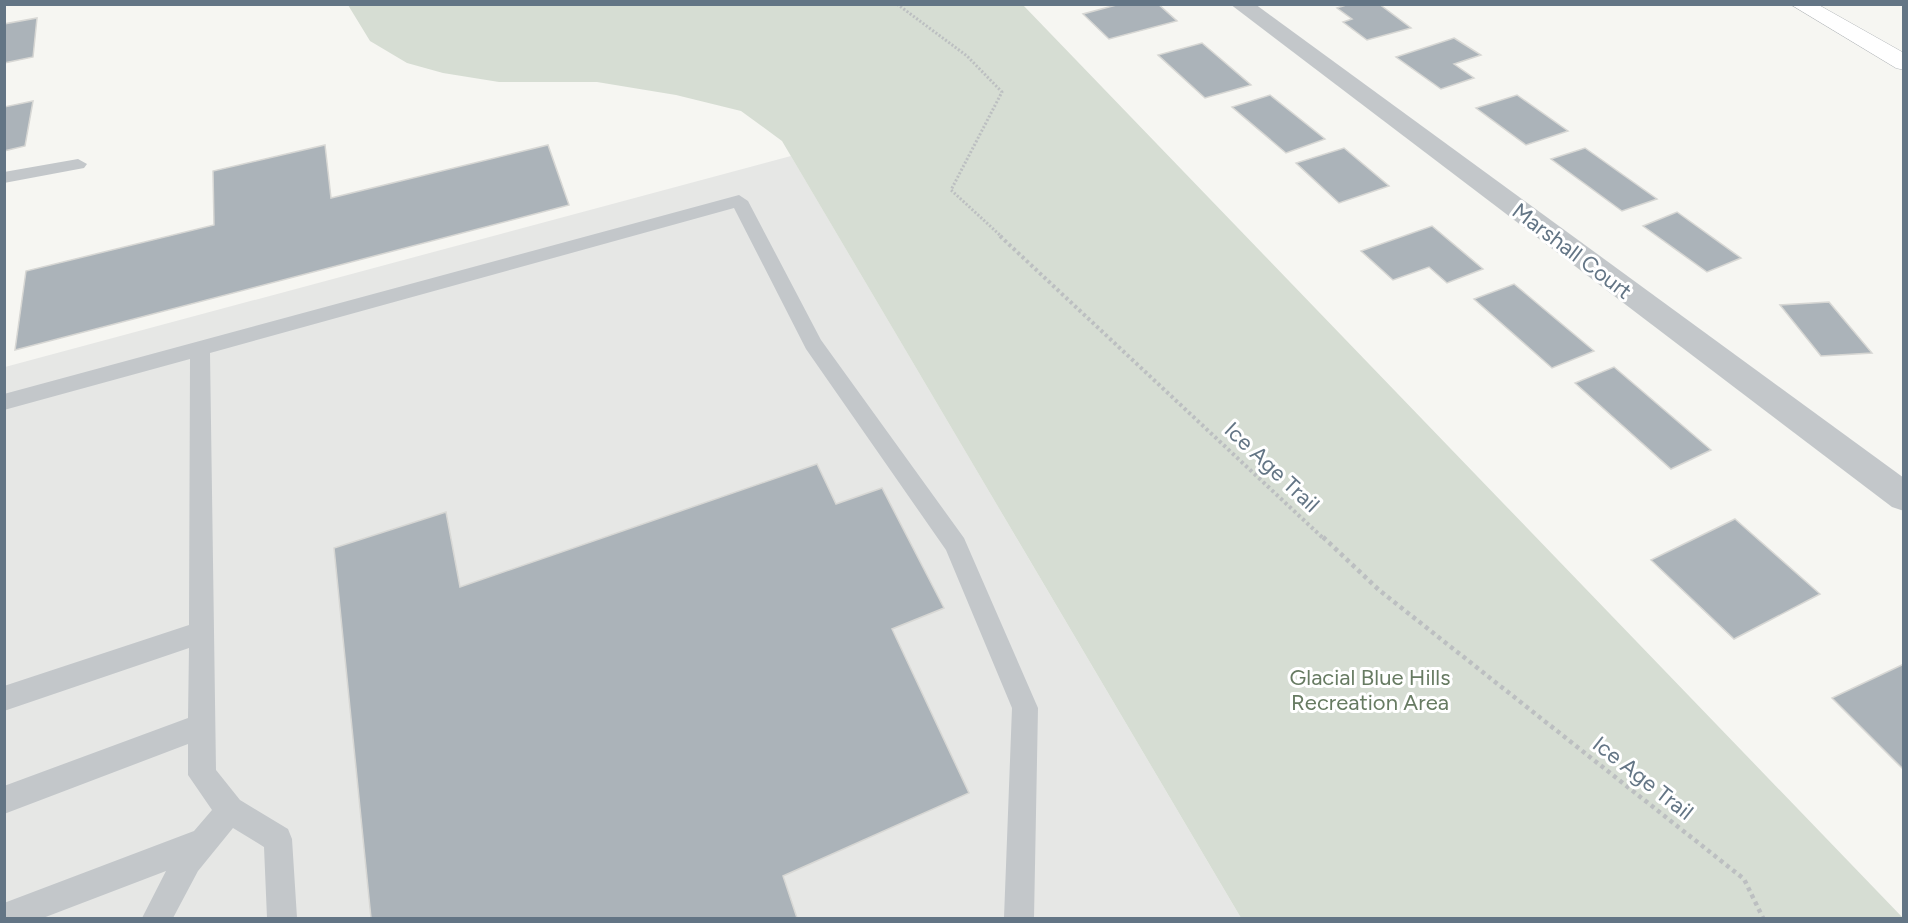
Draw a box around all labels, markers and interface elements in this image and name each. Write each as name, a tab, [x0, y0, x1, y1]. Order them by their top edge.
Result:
street label: Marshall Court	[1507, 197, 1637, 305]
street label: Ice Age Trail	[1219, 416, 1325, 518]
park label: Glacial Blue Hills Recreation Area	[1290, 664, 1450, 716]
street label: Ice Age Trail	[1587, 730, 1699, 826]

